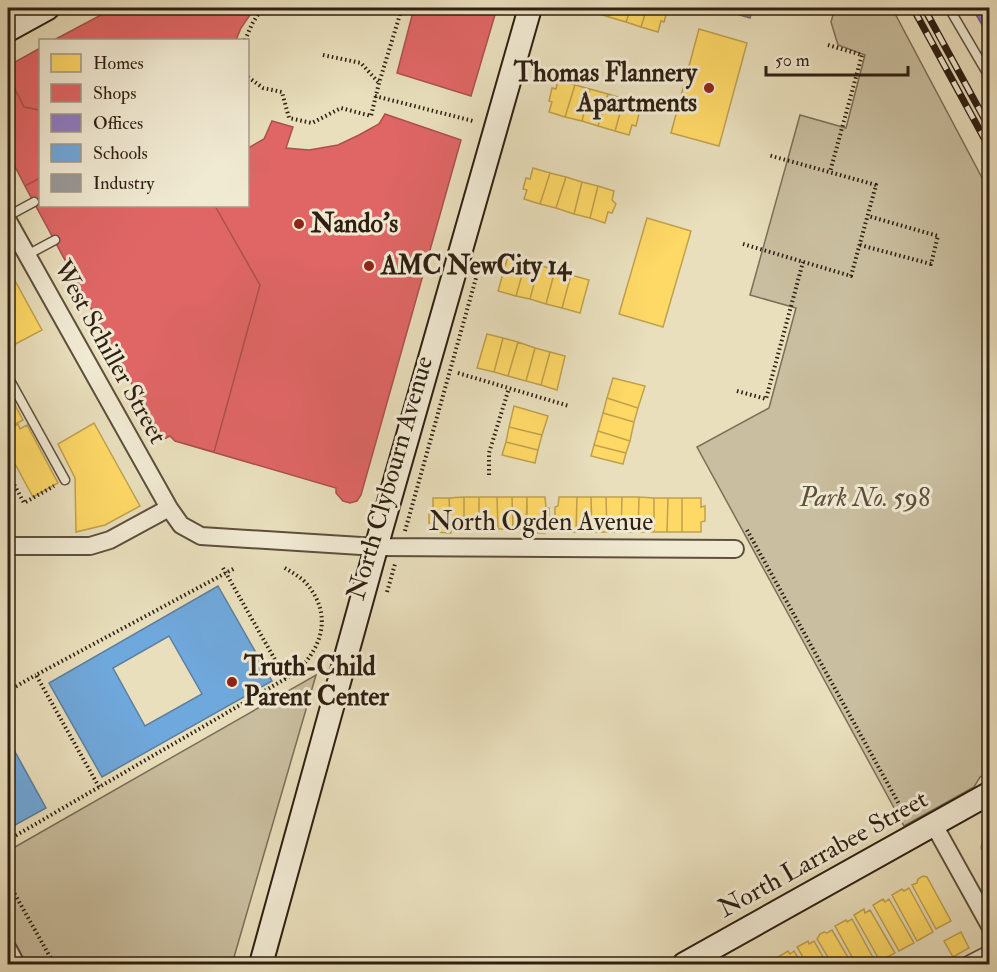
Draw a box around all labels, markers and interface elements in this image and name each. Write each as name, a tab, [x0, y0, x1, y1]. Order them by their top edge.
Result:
legend	[39, 39, 249, 207]
scale bar	[766, 39, 908, 77]
text: 50 m	[775, 49, 810, 72]
text: Homes	[93, 52, 144, 75]
place label: Thomas Flannery Apartments	[513, 57, 699, 120]
marker: Thomas Flannery Apartments	[702, 81, 716, 95]
text: Shops	[93, 82, 136, 105]
text: Offices	[93, 112, 143, 135]
text: Schools	[93, 142, 148, 165]
text: Industry	[93, 172, 155, 195]
place label: Nando's	[310, 208, 398, 240]
marker: Nando's	[292, 217, 306, 231]
place label: AMC NewCity 14	[380, 250, 573, 283]
street label: West Schiller Street	[46, 254, 174, 450]
marker: AMC NewCity 14	[362, 259, 376, 273]
street label: North Clybourn Avenue	[340, 352, 440, 604]
park label: Park No. 598	[798, 482, 931, 514]
street label: North Ogden Avenue	[429, 506, 653, 538]
place label: Truth-Child Parent Center	[243, 651, 389, 713]
marker: Truth-Child Parent Center	[225, 675, 239, 689]
street label: North Larrabee Street	[713, 783, 933, 925]

